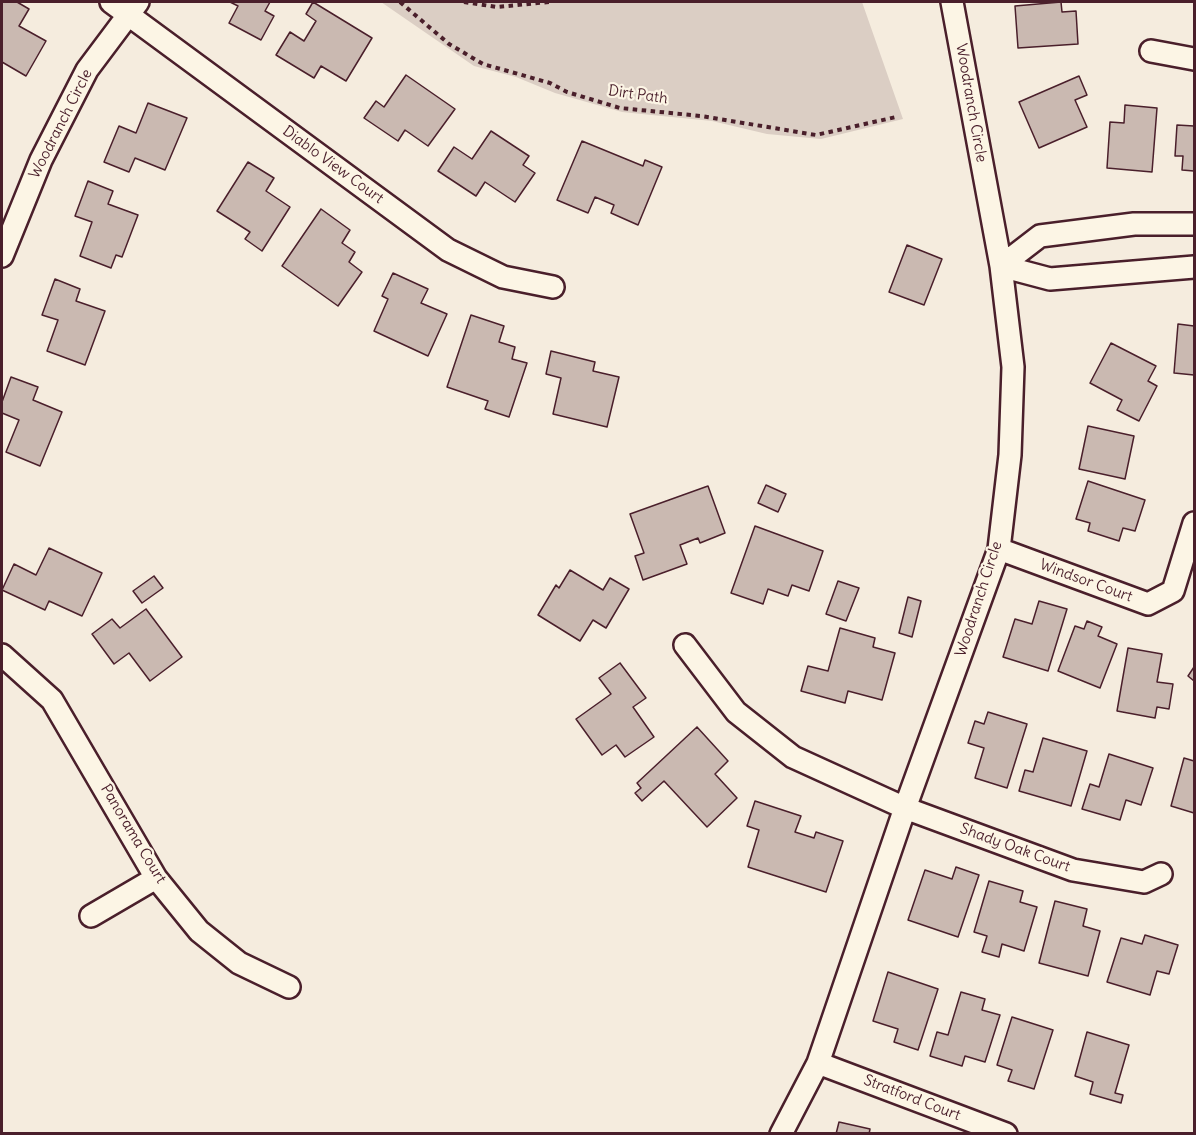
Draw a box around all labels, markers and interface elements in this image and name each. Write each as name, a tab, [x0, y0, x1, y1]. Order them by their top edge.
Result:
street label: Woodranch Circle	[952, 42, 990, 164]
street label: Woodranch Circle	[26, 66, 96, 182]
street label: Dirt Path	[607, 82, 669, 108]
street label: Diablo View Court	[279, 122, 387, 208]
street label: Woodranch Circle	[952, 539, 1006, 659]
street label: Windsor Court	[1037, 556, 1135, 606]
street label: Panorama Court	[96, 781, 170, 887]
street label: Shady Oak Court	[957, 820, 1073, 876]
street label: Stratford Court	[861, 1071, 963, 1125]

